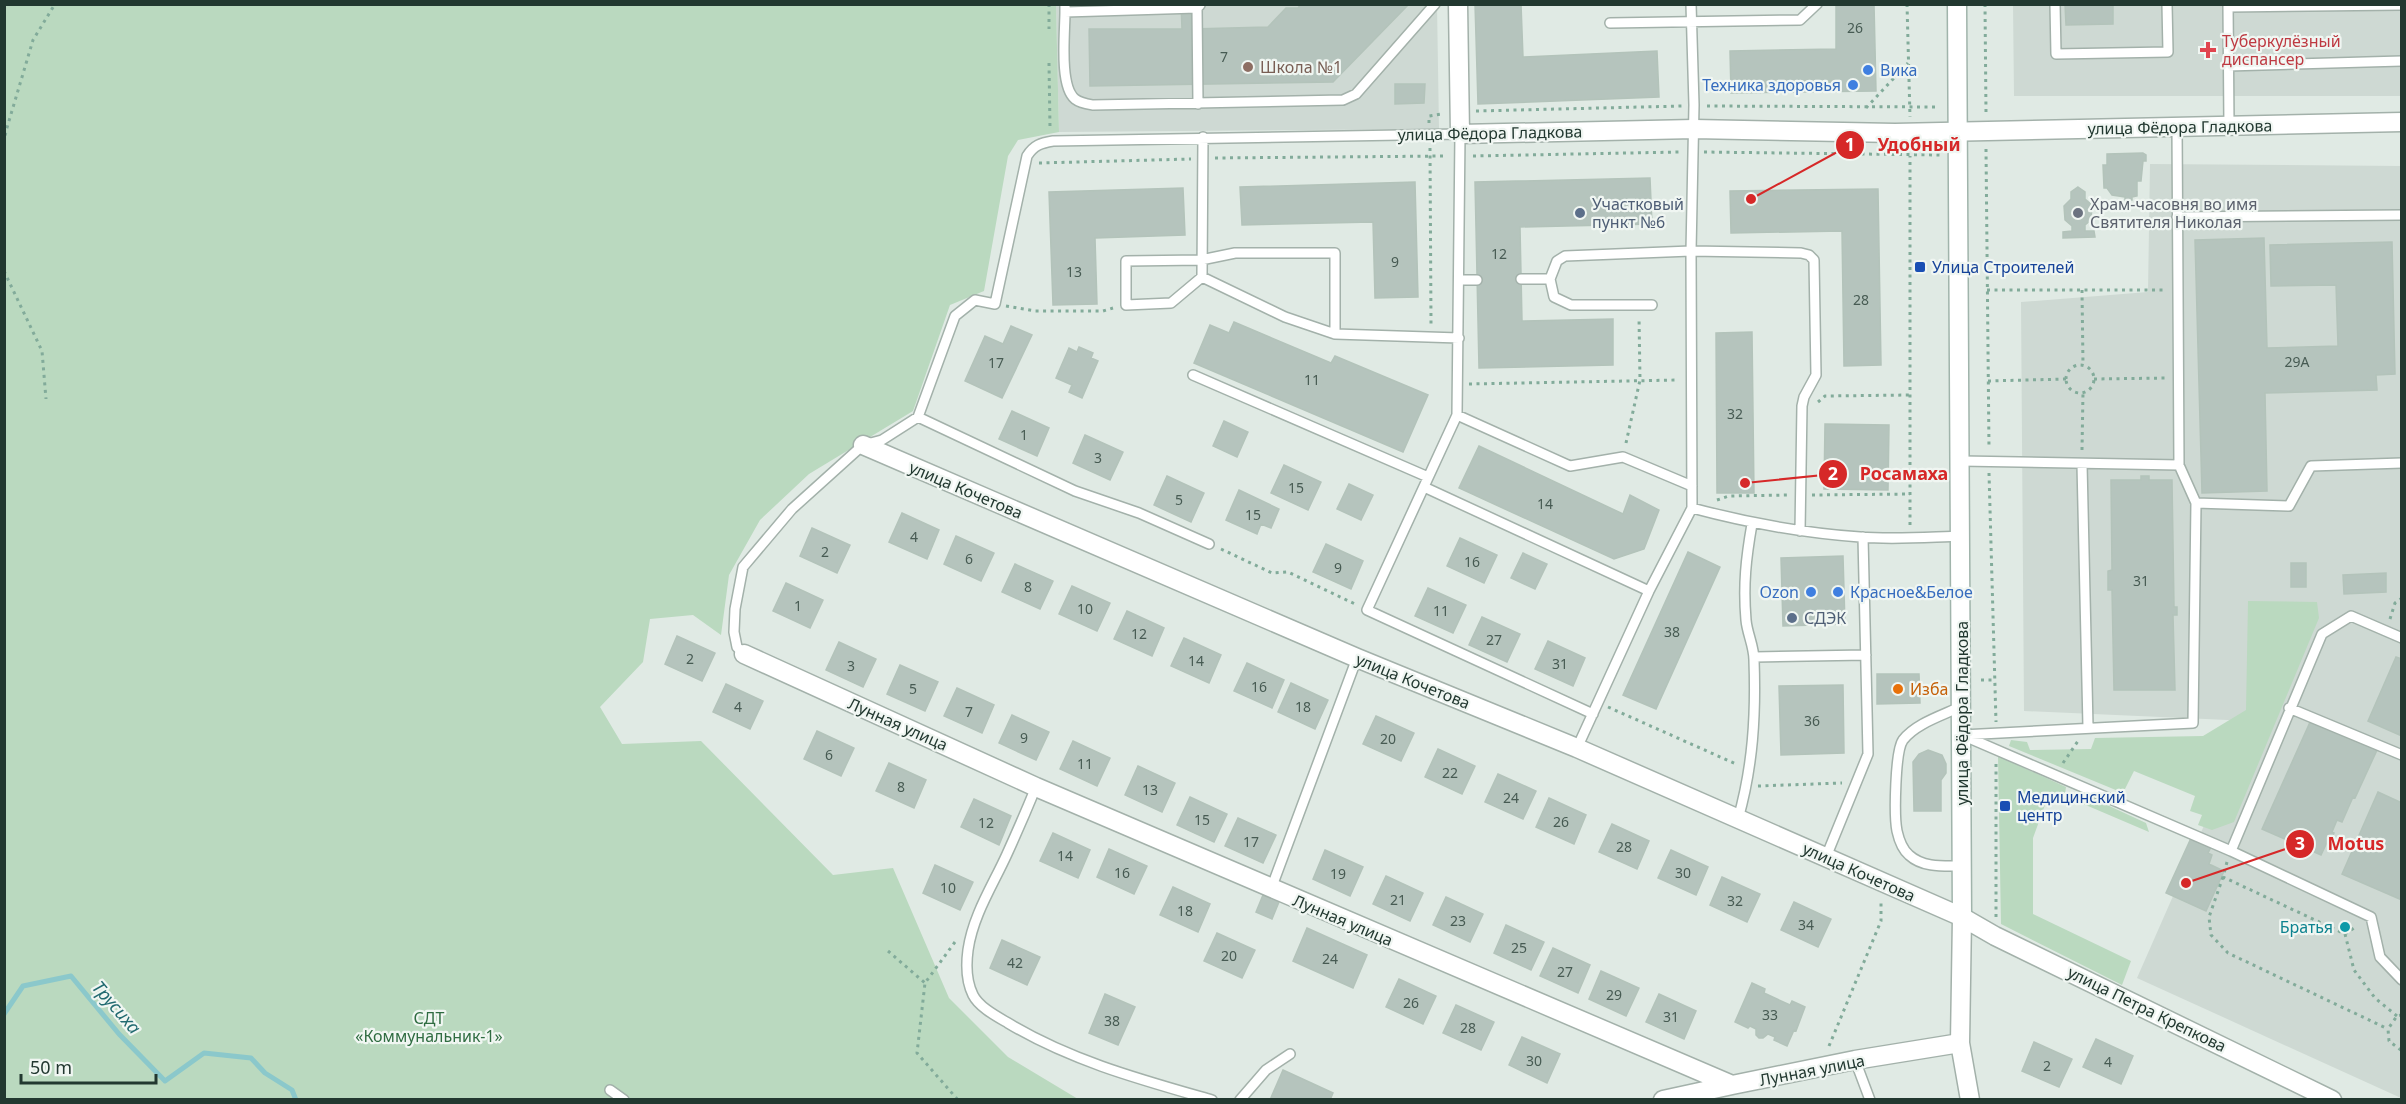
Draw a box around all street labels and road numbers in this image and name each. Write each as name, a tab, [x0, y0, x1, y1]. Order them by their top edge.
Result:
street label: улица Фёдора Гладкова	[2088, 114, 2272, 140]
street label: улица Фёдора Гладкова	[1398, 120, 1582, 146]
street label: улица Кочетова	[906, 456, 1026, 524]
street label: улица Фёдора Гладкова	[1951, 621, 1973, 805]
street label: улица Кочетова	[1353, 648, 1473, 714]
street label: Лунная улица	[845, 692, 951, 756]
street label: улица Кочетова	[1799, 837, 1919, 907]
street label: Лунная улица	[1290, 889, 1396, 951]
street label: улица Петра Крепкова	[2064, 961, 2230, 1057]
street label: Лунная улица	[1758, 1049, 1866, 1091]

